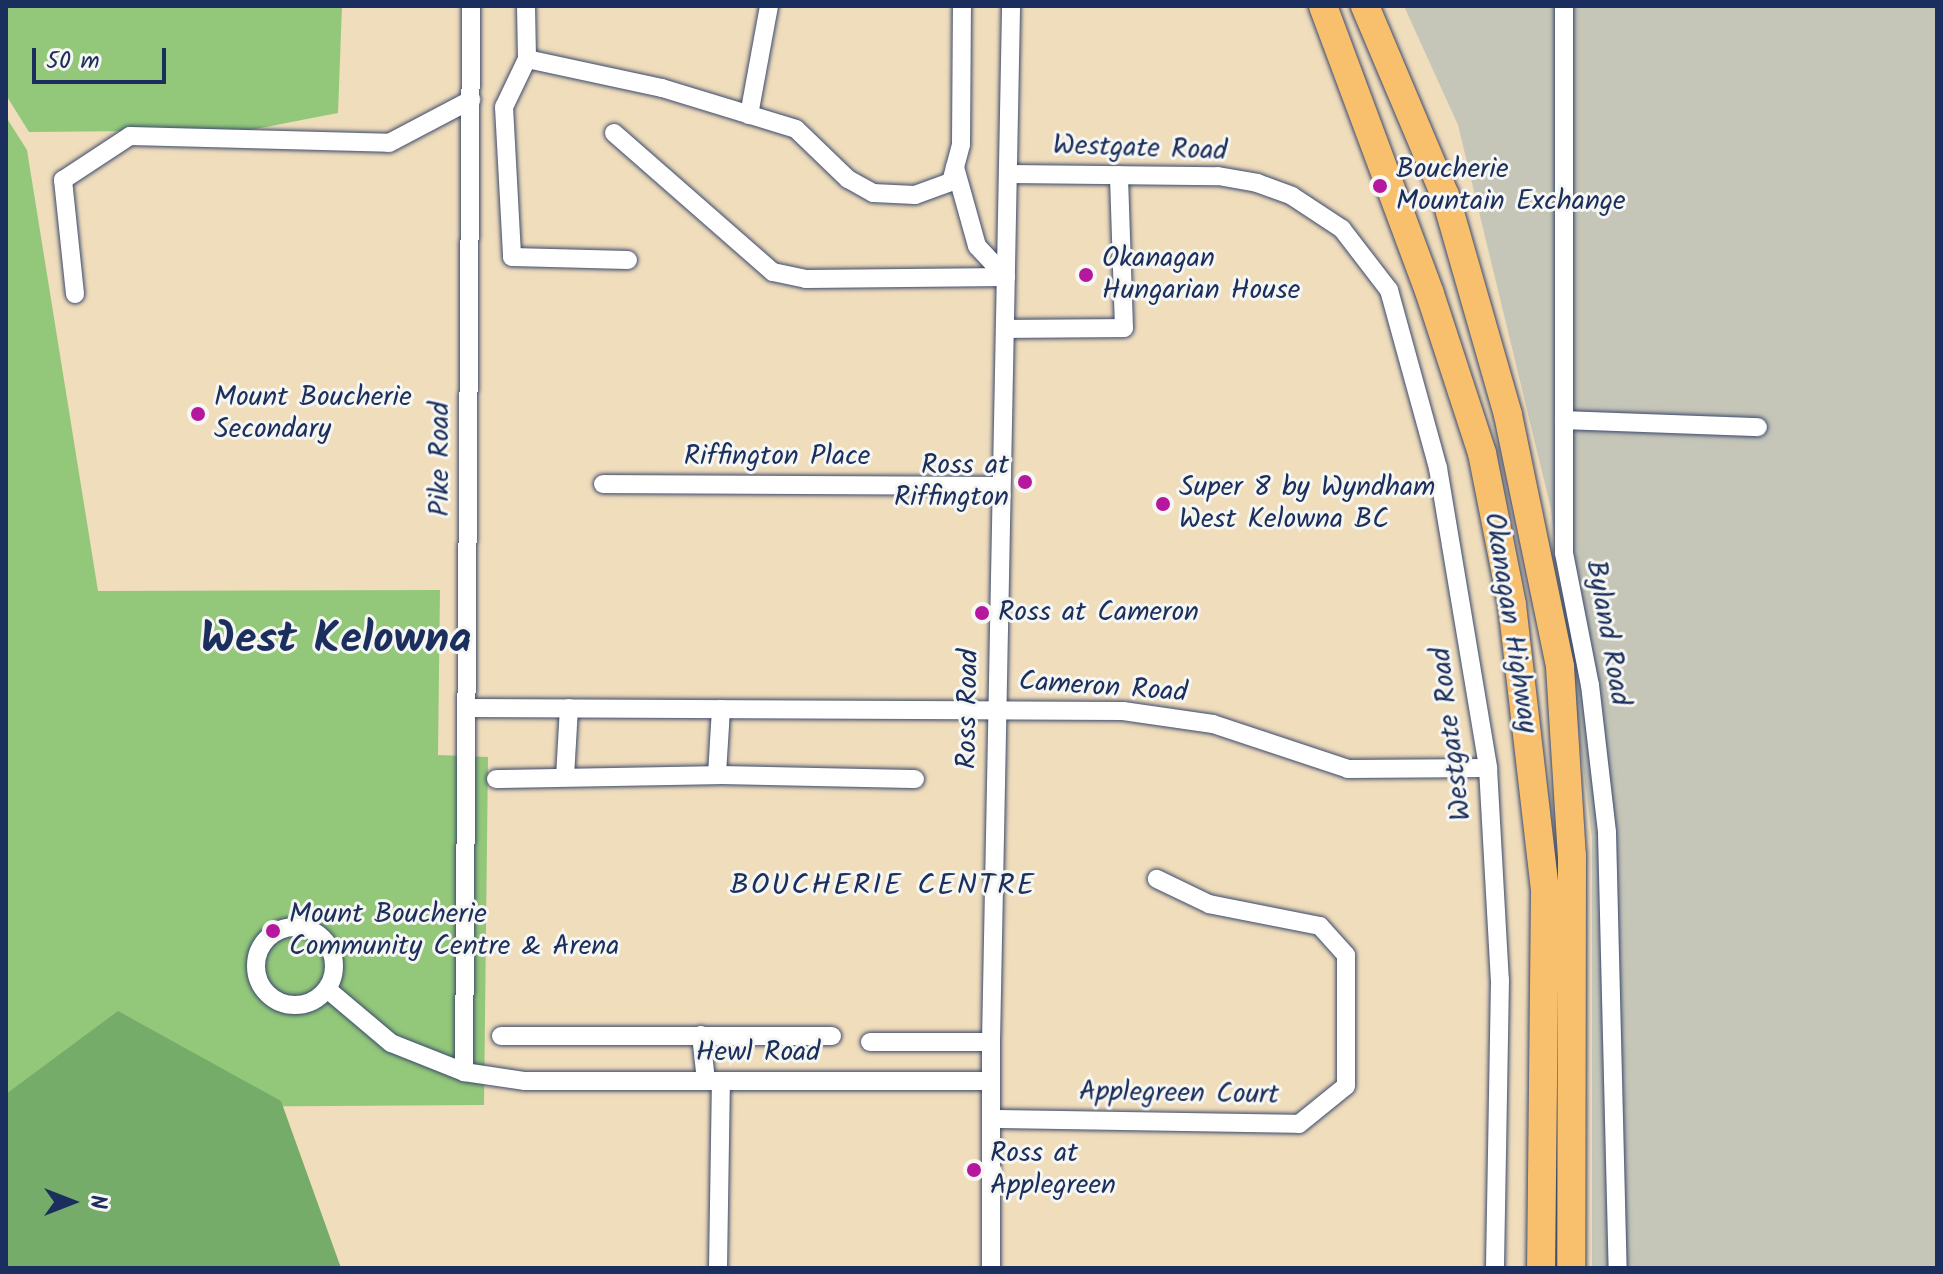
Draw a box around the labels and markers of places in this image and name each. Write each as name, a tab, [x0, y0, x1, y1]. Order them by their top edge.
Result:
place label: Boucherie Mountain Exchange	[1396, 153, 1626, 219]
marker: Boucherie Mountain Exchange	[1371, 177, 1389, 195]
place label: Okanagan Hungarian House	[1102, 242, 1300, 308]
marker: Okanagan Hungarian House	[1077, 266, 1095, 284]
place label: Mount Boucherie Secondary	[214, 381, 412, 447]
marker: Mount Boucherie Secondary	[189, 405, 207, 423]
place label: Ross at Riffington	[894, 449, 1009, 515]
place label: Super 8 by Wyndham West Kelowna BC	[1179, 471, 1435, 537]
marker: Ross at Riffington	[1016, 473, 1034, 491]
marker: Super 8 by Wyndham West Kelowna BC	[1154, 495, 1172, 513]
place label: Ross at Cameron	[998, 596, 1199, 630]
marker: Ross at Cameron	[973, 604, 991, 622]
place label: Mount Boucherie Community Centre & Arena	[289, 898, 619, 964]
marker: Mount Boucherie Community Centre & Arena	[264, 922, 282, 940]
place label: Ross at Applegreen	[990, 1137, 1116, 1203]
marker: Ross at Applegreen	[965, 1161, 983, 1179]

